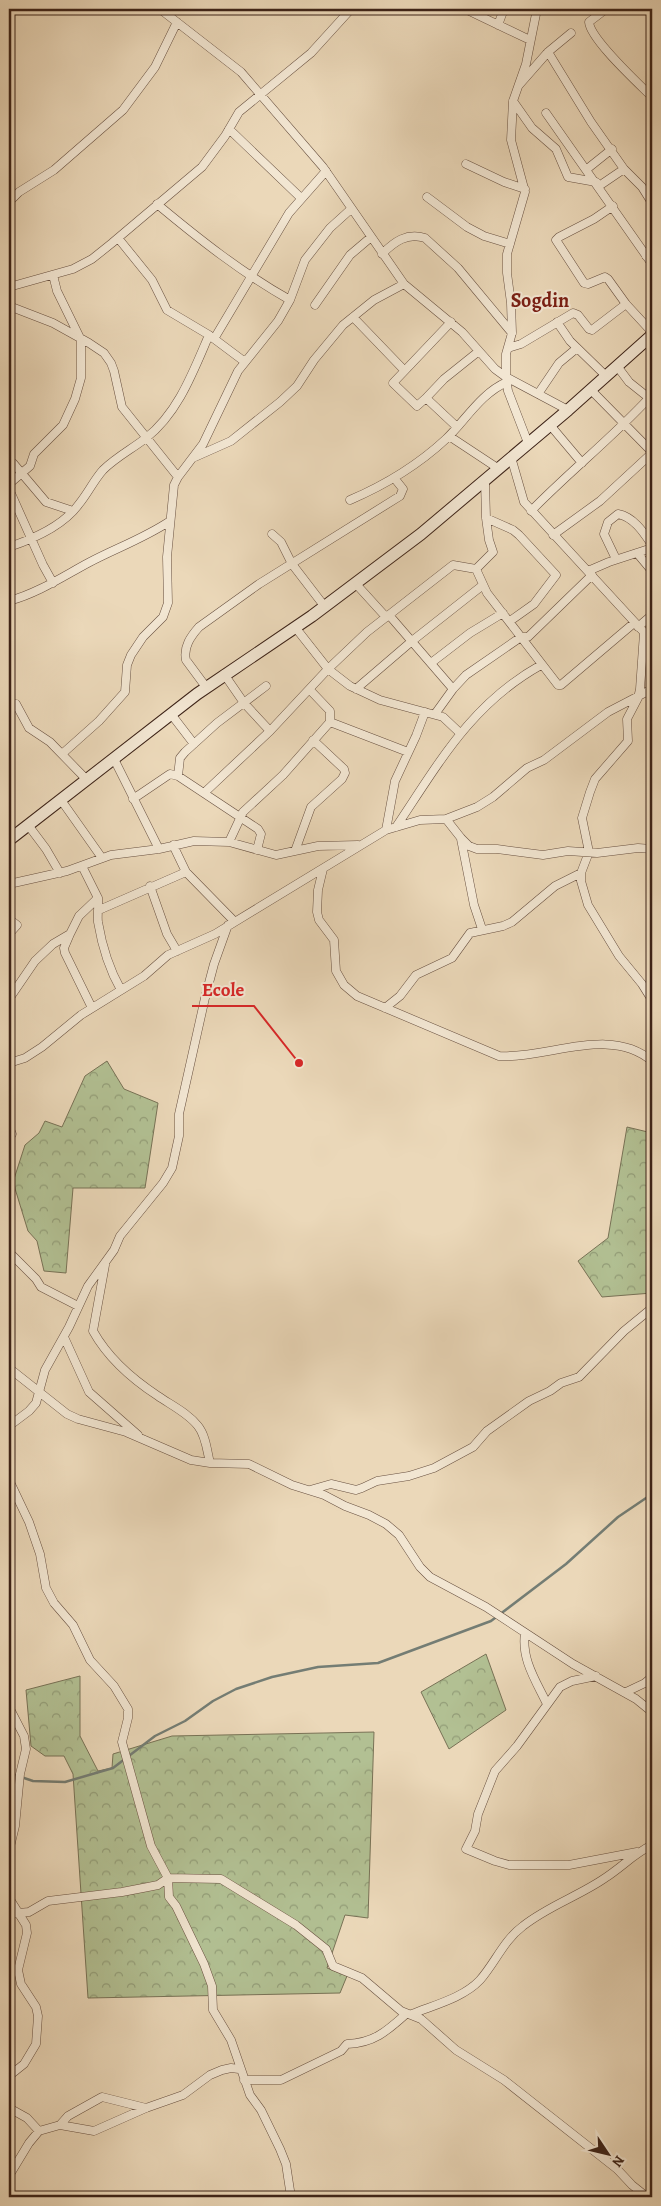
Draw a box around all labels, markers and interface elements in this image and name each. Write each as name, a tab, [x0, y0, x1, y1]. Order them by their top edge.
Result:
district label: Sogdin	[511, 287, 569, 314]
callout: Ecole	[192, 972, 254, 1006]
text: Ecole	[202, 977, 244, 1003]
north arrow	[584, 2128, 634, 2178]
text: N	[608, 2152, 629, 2171]

